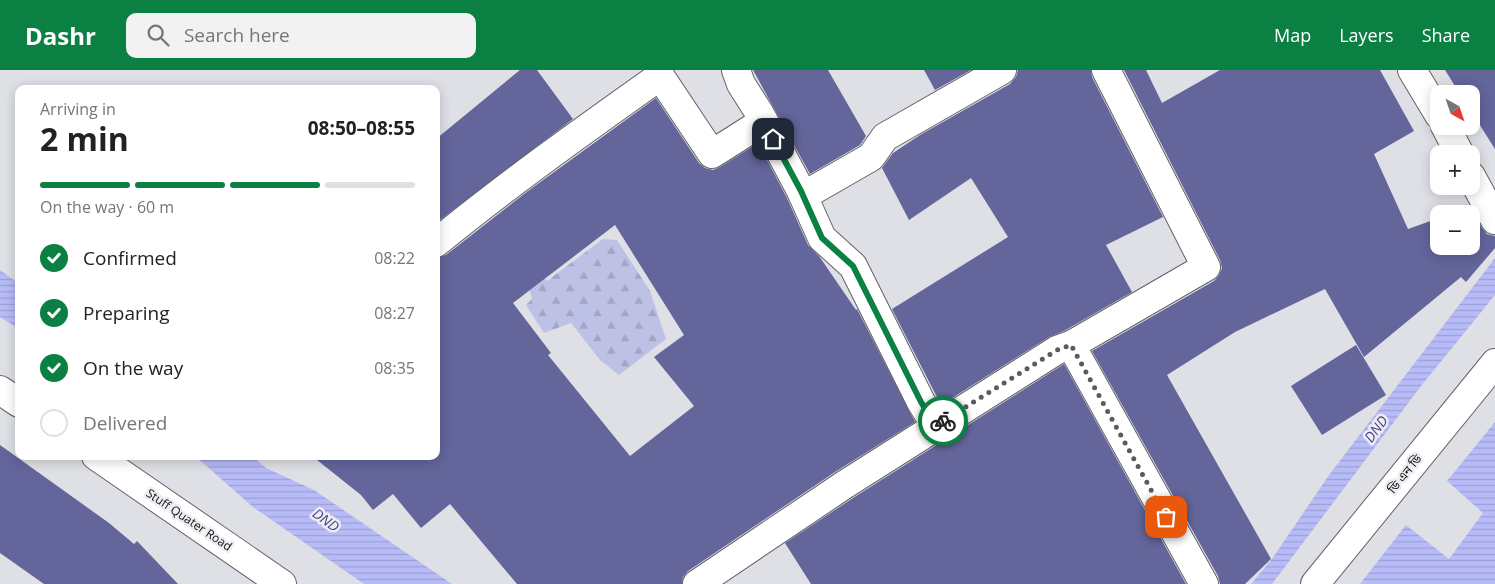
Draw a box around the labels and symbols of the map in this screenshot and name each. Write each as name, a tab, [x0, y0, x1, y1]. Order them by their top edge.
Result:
north arrow	[1430, 85, 1480, 135]
pin	[752, 118, 794, 160]
courier	[918, 396, 968, 446]
water label: DND	[1359, 412, 1392, 446]
street label: ডি এন ডি	[1383, 450, 1426, 498]
street label: Stuff Quater Road	[143, 484, 236, 555]
pin	[1145, 496, 1187, 538]
water label: DND	[309, 504, 343, 536]

